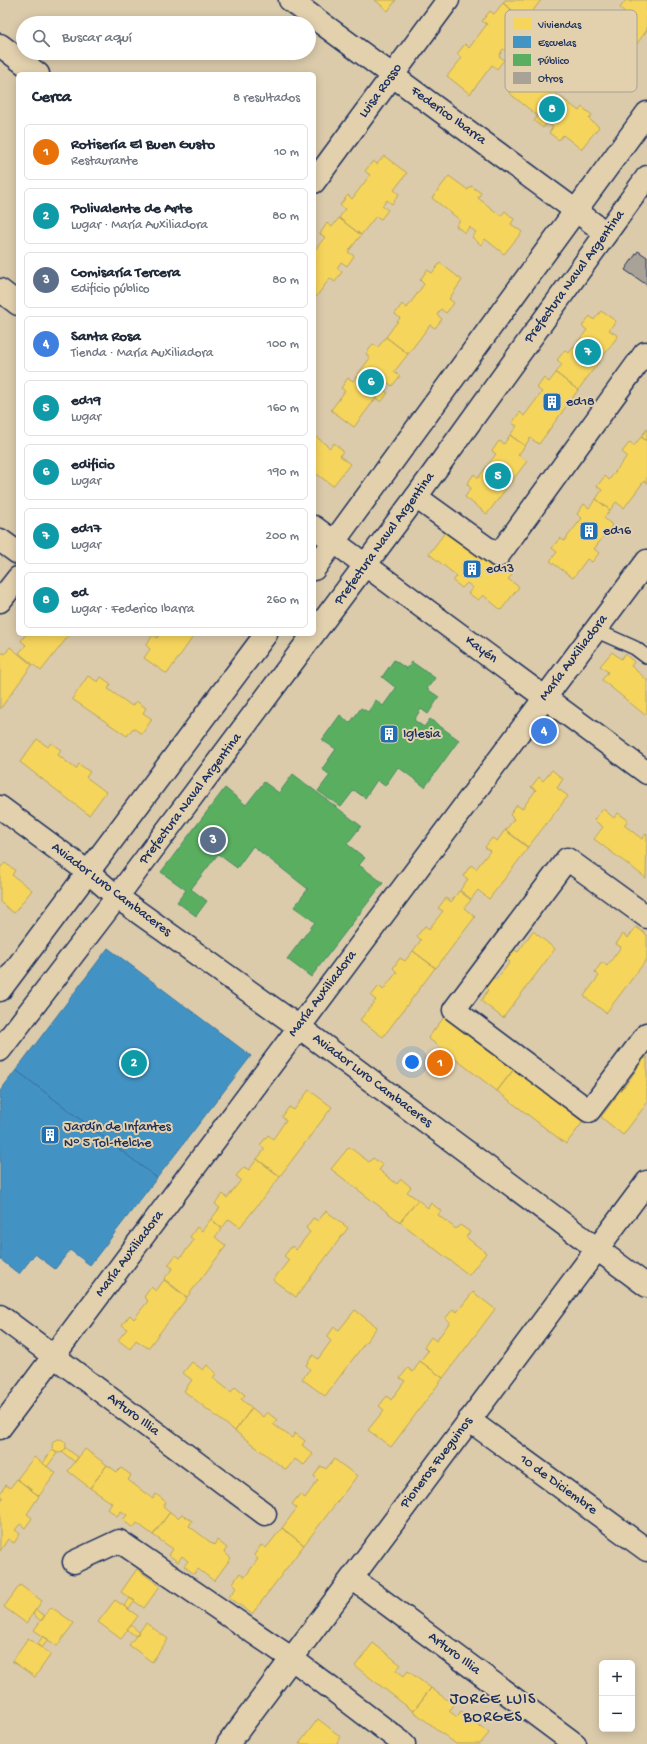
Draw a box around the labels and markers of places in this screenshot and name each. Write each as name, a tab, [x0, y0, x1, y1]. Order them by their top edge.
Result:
pin: 8	[539, 94, 565, 124]
pin: 7	[575, 337, 601, 367]
pin: 6	[358, 367, 384, 397]
building icon: ed18	[541, 391, 563, 413]
place label: ed18	[566, 394, 595, 411]
pin: 5	[485, 461, 511, 491]
building icon: ed16	[578, 520, 600, 542]
place label: ed16	[603, 523, 632, 540]
building icon: ed13	[461, 558, 483, 580]
place label: ed13	[486, 561, 514, 578]
pin: 4	[531, 716, 557, 746]
building icon: Iglesia	[378, 723, 400, 745]
place label: Iglesia	[403, 726, 442, 743]
pin: 3	[200, 825, 226, 855]
pin: 2	[121, 1048, 147, 1078]
pin: 1	[427, 1048, 453, 1078]
place label: Jardín de Infantes N° 5 Tol-Helche	[64, 1119, 172, 1152]
building icon: Jardín de Infantes N° 5 Tol-Helche	[39, 1124, 61, 1146]

